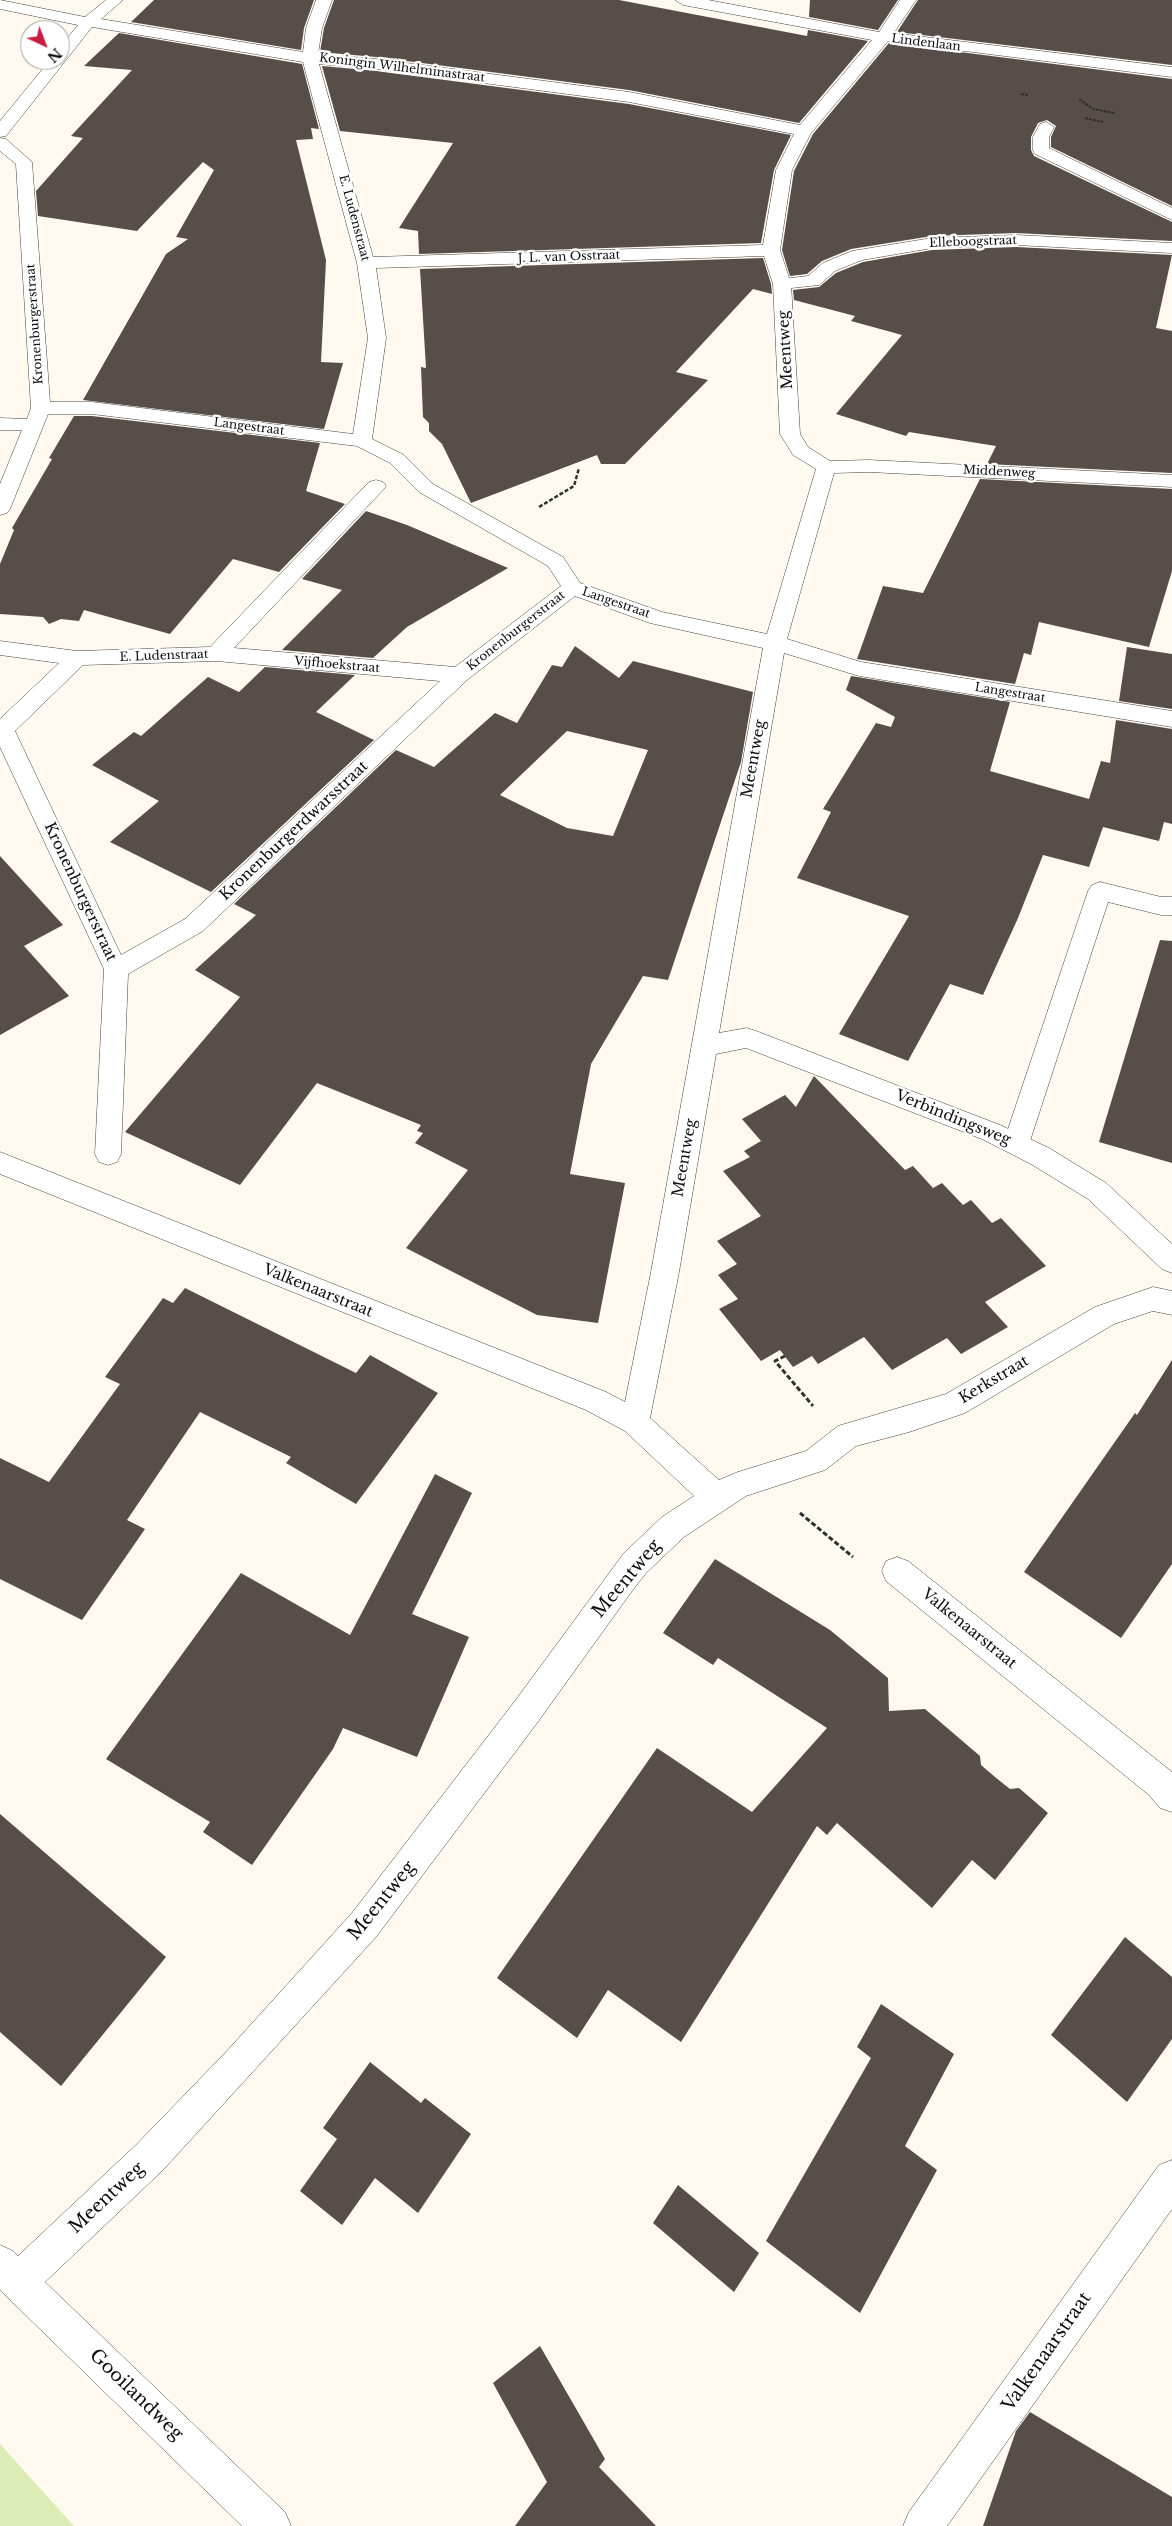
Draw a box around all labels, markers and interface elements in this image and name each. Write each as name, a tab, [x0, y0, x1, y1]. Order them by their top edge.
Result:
north arrow	[20, 20, 70, 70]
street label: Lindenlaan	[890, 32, 962, 54]
text: N	[44, 44, 66, 66]
street label: Koningin Wilhelminastraat	[318, 51, 486, 85]
street label: E. Ludenstraat	[336, 173, 372, 263]
street label: Elleboogstraat	[929, 233, 1017, 251]
street label: J. L. van Osstraat	[518, 248, 620, 266]
street label: Kronenburgerstraat	[24, 263, 46, 385]
street label: Meentweg	[775, 310, 797, 390]
street label: Langestraat	[213, 416, 285, 438]
street label: Middenweg	[962, 463, 1036, 481]
street label: Langestraat	[580, 585, 652, 621]
street label: Kronenburgerstraat	[464, 588, 568, 674]
street label: E. Ludenstraat	[119, 647, 209, 665]
street label: Vijfhoekstraat	[294, 654, 380, 676]
street label: Langestraat	[974, 680, 1046, 706]
street label: Meentweg	[738, 718, 770, 800]
street label: Kronenburgerdwarsstraat	[216, 758, 372, 904]
street label: Kronenburgerstraat	[40, 820, 120, 964]
street label: Verbindingsweg	[893, 1087, 1013, 1149]
street label: Meentweg	[669, 1117, 701, 1199]
street label: Valkenaarstraat	[260, 1261, 376, 1321]
street label: Kerkstraat	[956, 1352, 1032, 1408]
street label: Meentweg	[588, 1536, 666, 1622]
street label: Valkenaarstraat	[918, 1585, 1020, 1673]
street label: Meentweg	[344, 1857, 420, 1945]
street label: Meentweg	[65, 2158, 149, 2238]
street label: Valkenaarstraat	[998, 2288, 1096, 2416]
street label: Gooilandweg	[85, 2345, 187, 2445]

